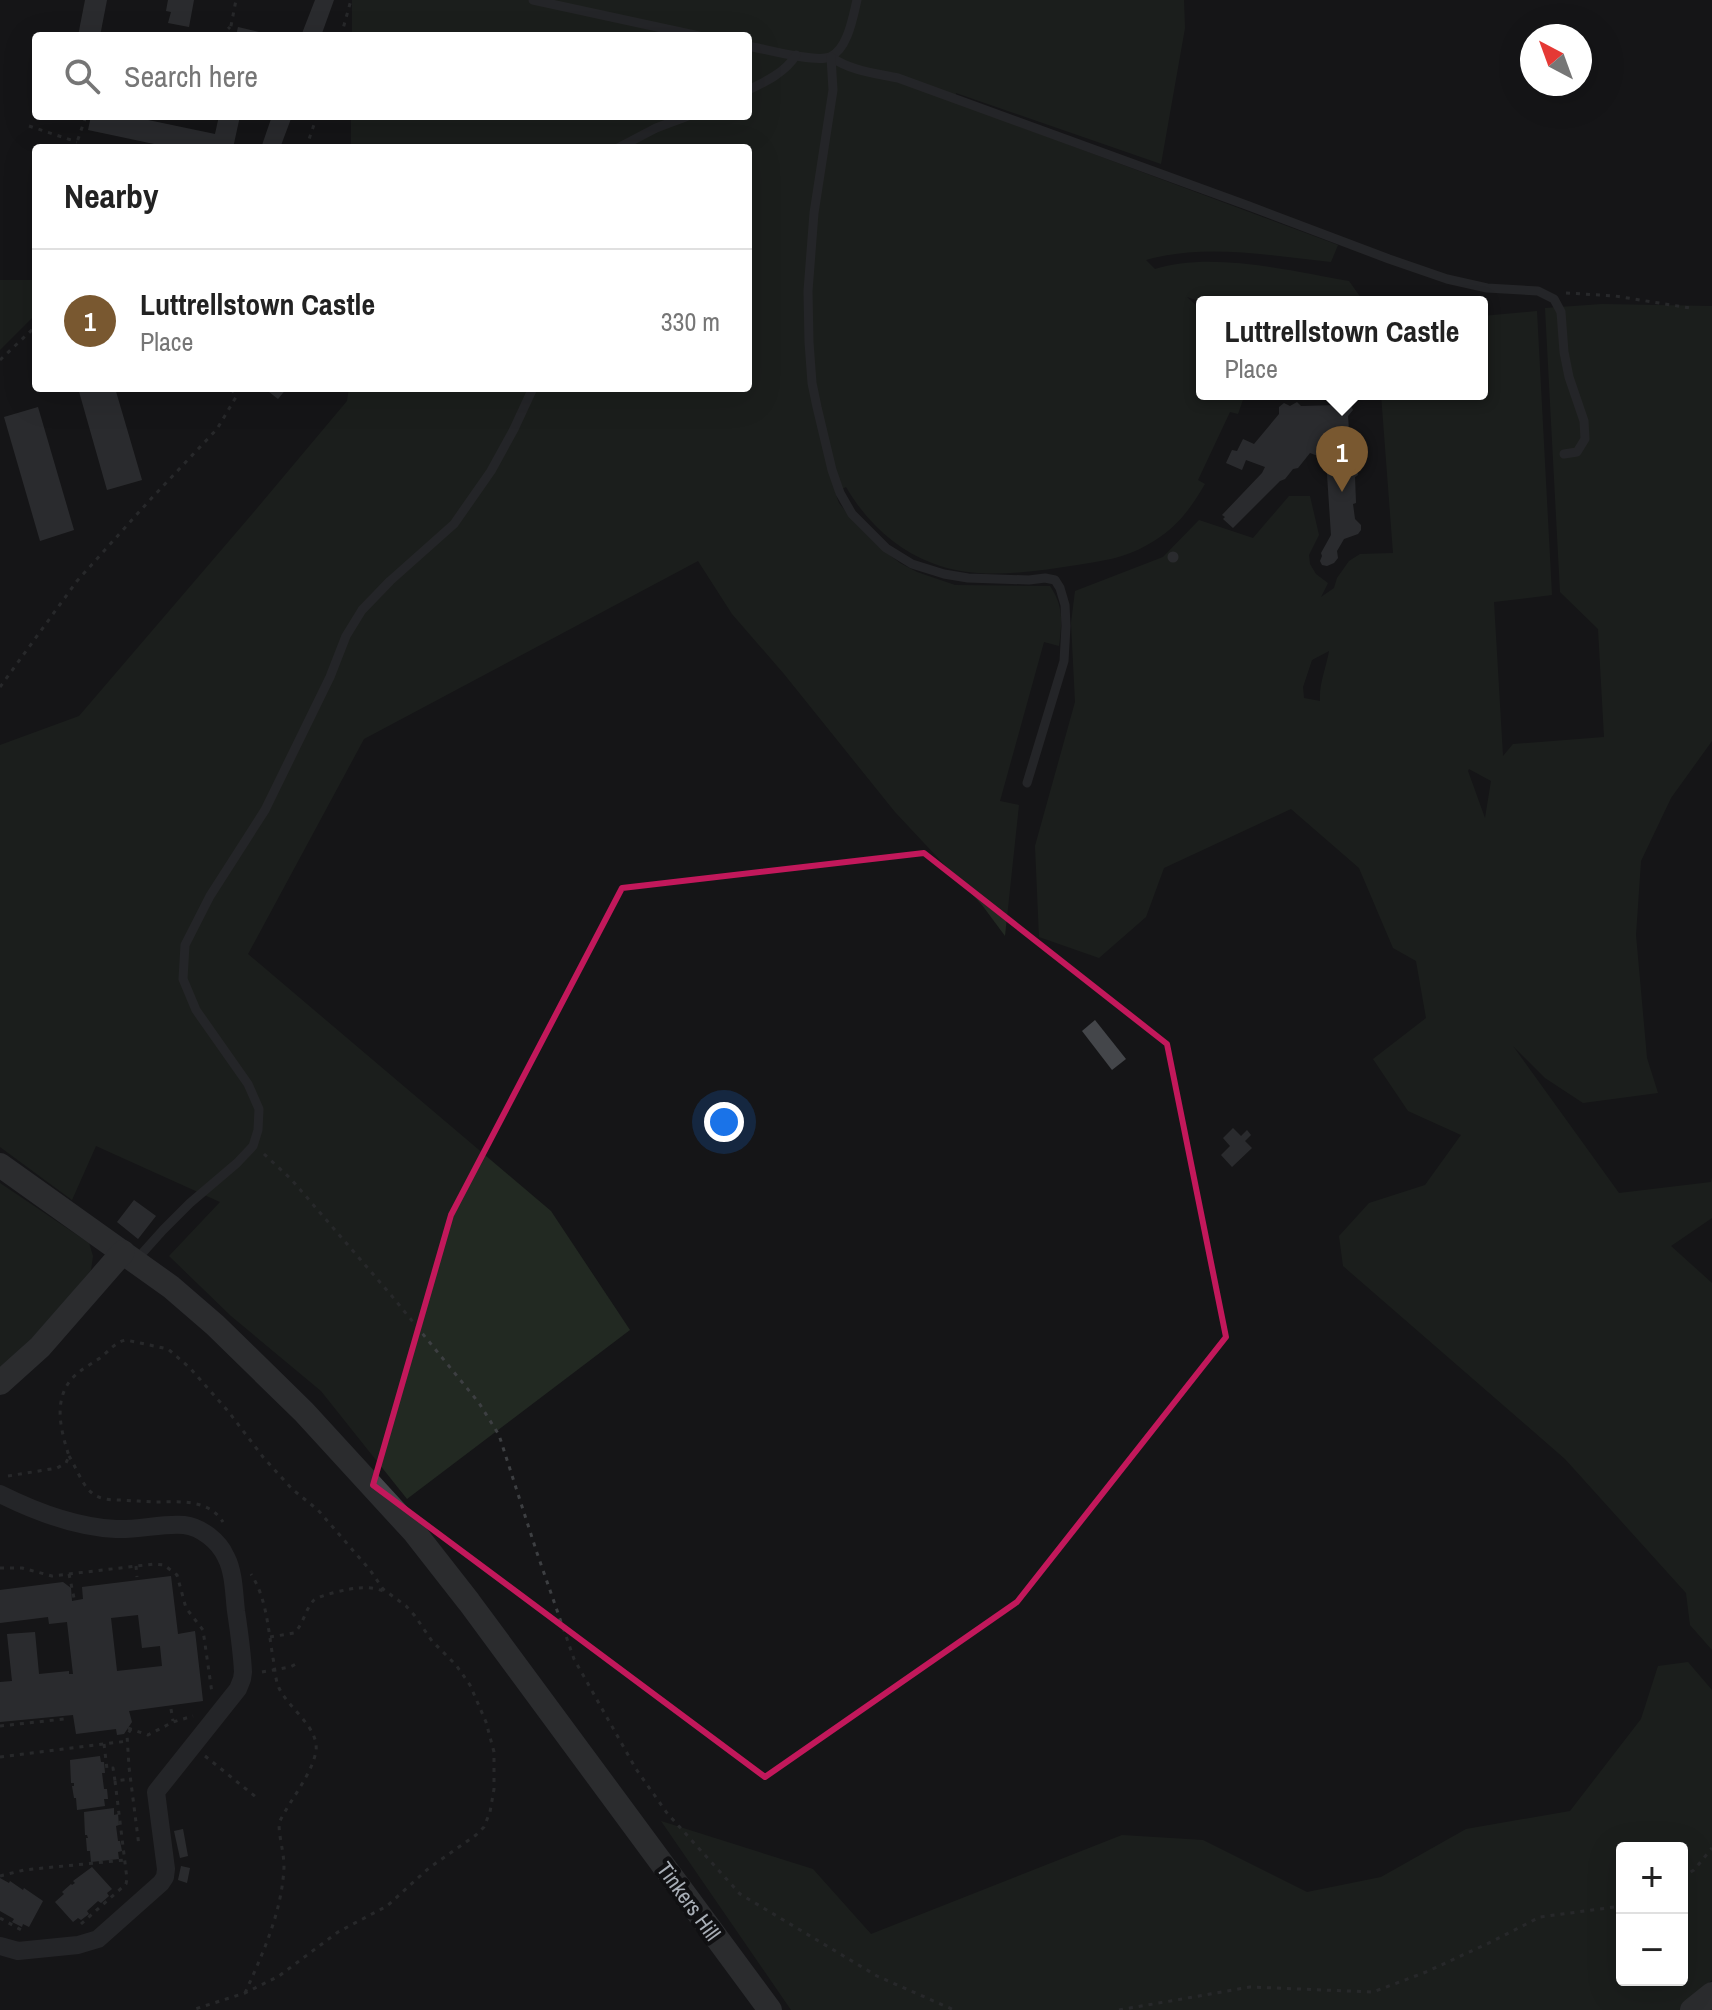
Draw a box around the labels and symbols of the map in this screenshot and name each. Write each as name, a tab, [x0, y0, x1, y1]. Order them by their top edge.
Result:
north arrow	[1520, 24, 1592, 96]
pin: 1	[1316, 426, 1368, 492]
your location	[704, 1102, 744, 1142]
street label: Tinkers Hill	[650, 1855, 728, 1947]

